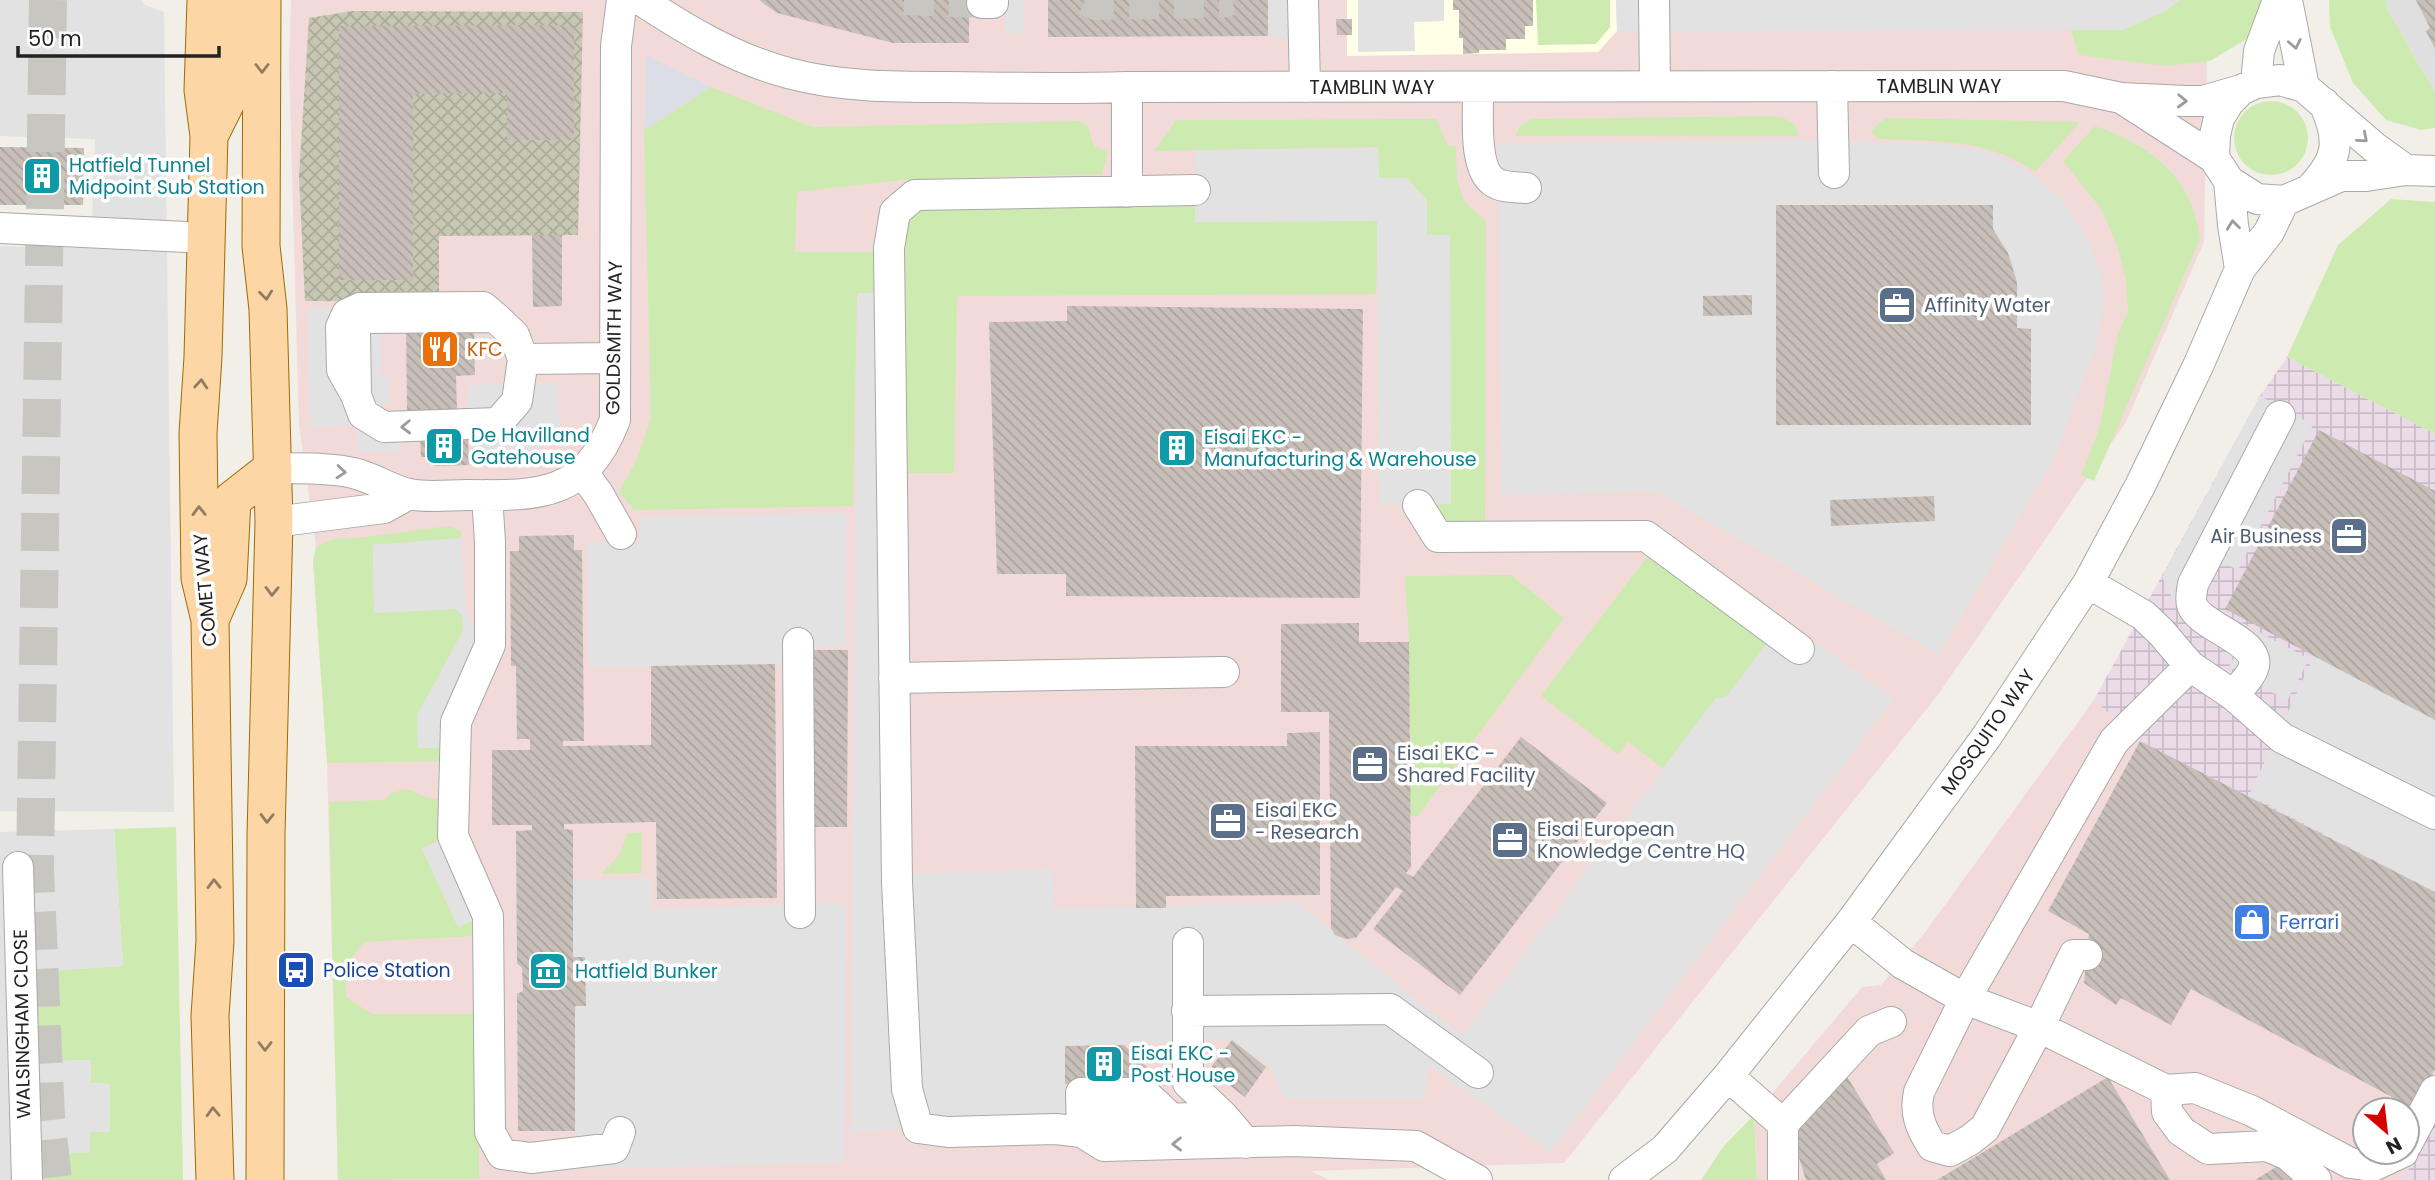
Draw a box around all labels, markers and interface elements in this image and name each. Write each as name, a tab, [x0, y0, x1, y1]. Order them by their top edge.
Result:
scale bar	[18, 14, 219, 58]
text: 50 m	[28, 24, 82, 53]
one-way arrow	[2287, 38, 2302, 50]
one-way arrow	[254, 63, 269, 74]
street label: TAMBLIN WAY	[1877, 73, 2001, 100]
street label: TAMBLIN WAY	[1310, 74, 1434, 101]
one-way arrow	[2176, 93, 2187, 108]
one-way arrow	[2355, 130, 2368, 142]
place label: Hatfield Tunnel Midpoint Sub Station	[69, 152, 265, 201]
building icon: Hatfield Tunnel Midpoint Sub Station	[21, 155, 63, 197]
one-way arrow	[2226, 219, 2241, 231]
street label: GOLDSMITH WAY	[599, 261, 629, 415]
office icon: Affinity Water	[1876, 284, 1918, 326]
one-way arrow	[259, 290, 274, 301]
place label: Affinity Water	[1924, 292, 2051, 319]
restaurant icon: KFC	[419, 328, 461, 370]
place label: KFC	[467, 336, 503, 363]
one-way arrow	[193, 378, 208, 389]
one-way arrow	[400, 419, 411, 434]
place label: De Havilland Gatehouse	[471, 422, 590, 471]
place label: Eisai EKC - Manufacturing & Warehouse	[1204, 424, 1477, 473]
building icon: De Havilland Gatehouse	[423, 425, 465, 467]
building icon: Eisai EKC - Manufacturing & Warehouse	[1156, 427, 1198, 469]
one-way arrow	[336, 464, 347, 479]
one-way arrow	[191, 505, 207, 516]
office icon: Air Business	[2328, 515, 2370, 557]
place label: Air Business	[2210, 523, 2322, 550]
street label: COMET WAY	[187, 532, 223, 648]
one-way arrow	[264, 585, 279, 596]
street label: MOSQUITO WAY	[1935, 664, 2041, 800]
place label: Eisai EKC - Shared Facility	[1397, 740, 1536, 789]
office icon: Eisai EKC - Shared Facility	[1349, 743, 1391, 785]
place label: Eisai EKC - Research	[1255, 797, 1359, 846]
office icon: Eisai EKC - Research	[1207, 800, 1249, 842]
one-way arrow	[259, 813, 275, 824]
place label: Eisai European Knowledge Centre HQ	[1537, 816, 1745, 865]
office icon: Eisai European Knowledge Centre HQ	[1489, 819, 1531, 861]
one-way arrow	[206, 879, 222, 889]
shop icon: Ferrari	[2231, 901, 2273, 943]
place label: Ferrari	[2279, 909, 2339, 936]
street label: WALSINGHAM CLOSE	[7, 929, 37, 1119]
bus stop icon: Police Station	[275, 949, 317, 991]
museum icon: Hatfield Bunker	[527, 950, 569, 992]
place label: Police Station	[323, 957, 451, 984]
place label: Hatfield Bunker	[575, 958, 718, 985]
place label: Eisai EKC - Post House	[1131, 1040, 1235, 1089]
one-way arrow	[257, 1041, 273, 1051]
building icon: Eisai EKC - Post House	[1083, 1043, 1125, 1085]
north arrow	[2351, 1096, 2421, 1166]
one-way arrow	[205, 1106, 221, 1117]
text: N	[2381, 1130, 2406, 1161]
one-way arrow	[1172, 1136, 1182, 1152]

